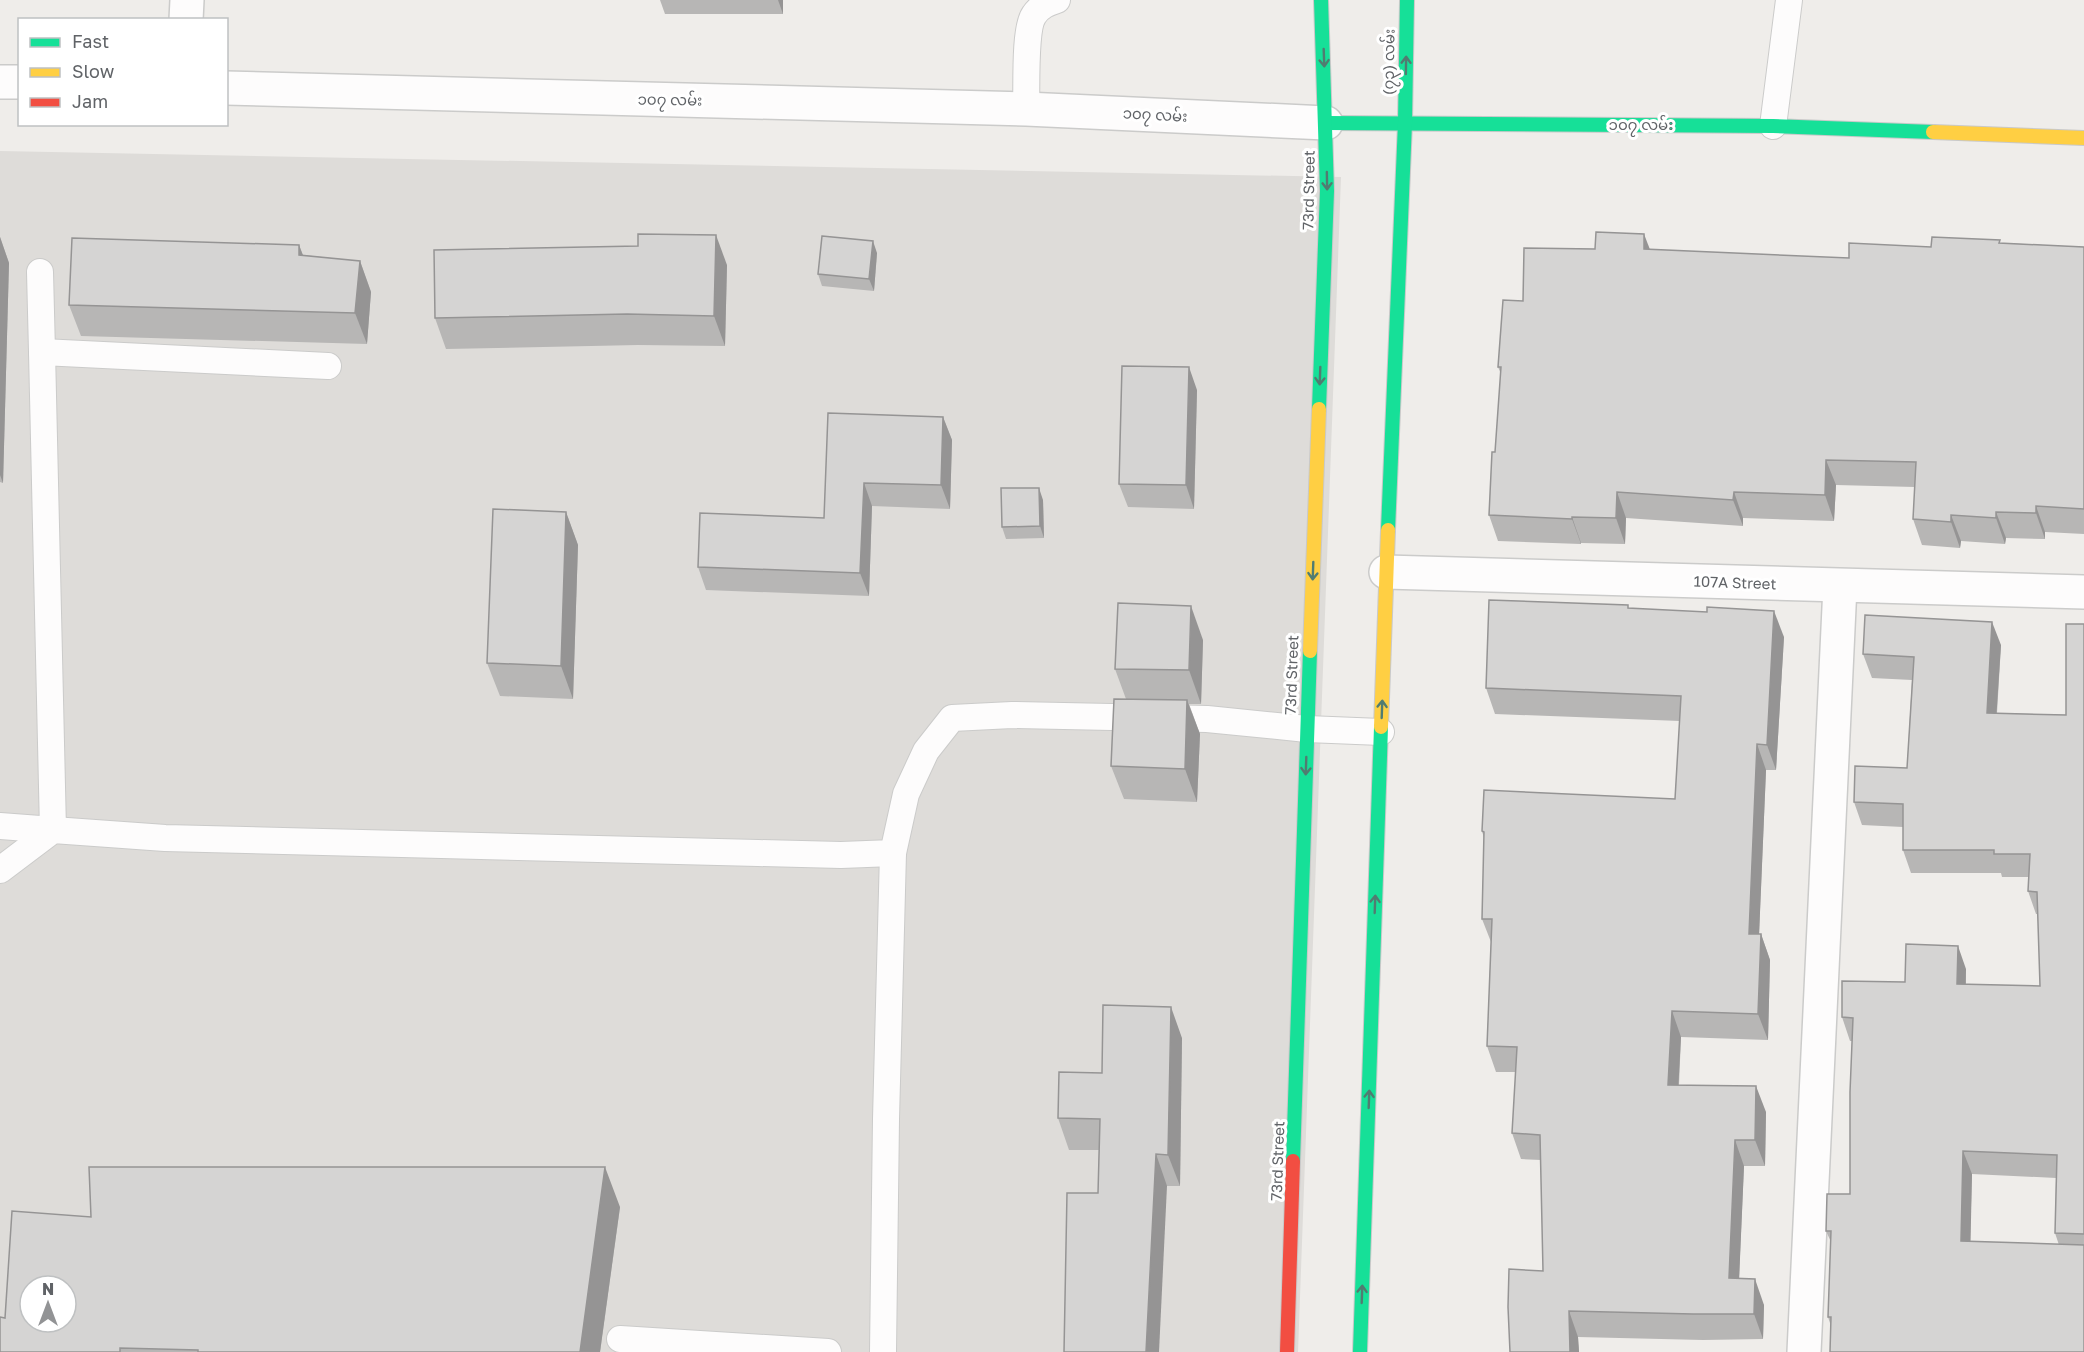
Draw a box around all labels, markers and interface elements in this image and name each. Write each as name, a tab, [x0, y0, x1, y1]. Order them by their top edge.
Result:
legend	[18, 18, 228, 126]
street label: (၇၃) လမ်း	[1378, 29, 1402, 95]
text: Fast	[72, 30, 109, 52]
one-way arrow	[1318, 48, 1329, 68]
one-way arrow	[1400, 55, 1412, 75]
text: Slow	[72, 60, 115, 82]
street label: ၁၀၇ လမ်း	[637, 89, 703, 113]
text: Jam	[72, 90, 108, 112]
street label: ၁၀၇ လမ်း	[1122, 103, 1188, 129]
street label: ၁၀၇ လမ်း	[1609, 115, 1673, 137]
street label: 73rd Street	[1298, 150, 1318, 230]
one-way arrow	[1321, 171, 1333, 191]
one-way arrow	[1314, 365, 1325, 385]
one-way arrow	[1307, 560, 1318, 580]
street label: 107A Street	[1693, 572, 1777, 592]
street label: 73rd Street	[1281, 635, 1301, 715]
one-way arrow	[1376, 699, 1388, 719]
one-way arrow	[1300, 755, 1312, 775]
one-way arrow	[1370, 894, 1381, 914]
one-way arrow	[1363, 1089, 1374, 1109]
street label: 73rd Street	[1267, 1121, 1287, 1201]
north arrow	[18, 1274, 78, 1334]
text: N	[42, 1279, 54, 1299]
one-way arrow	[1356, 1284, 1368, 1304]

